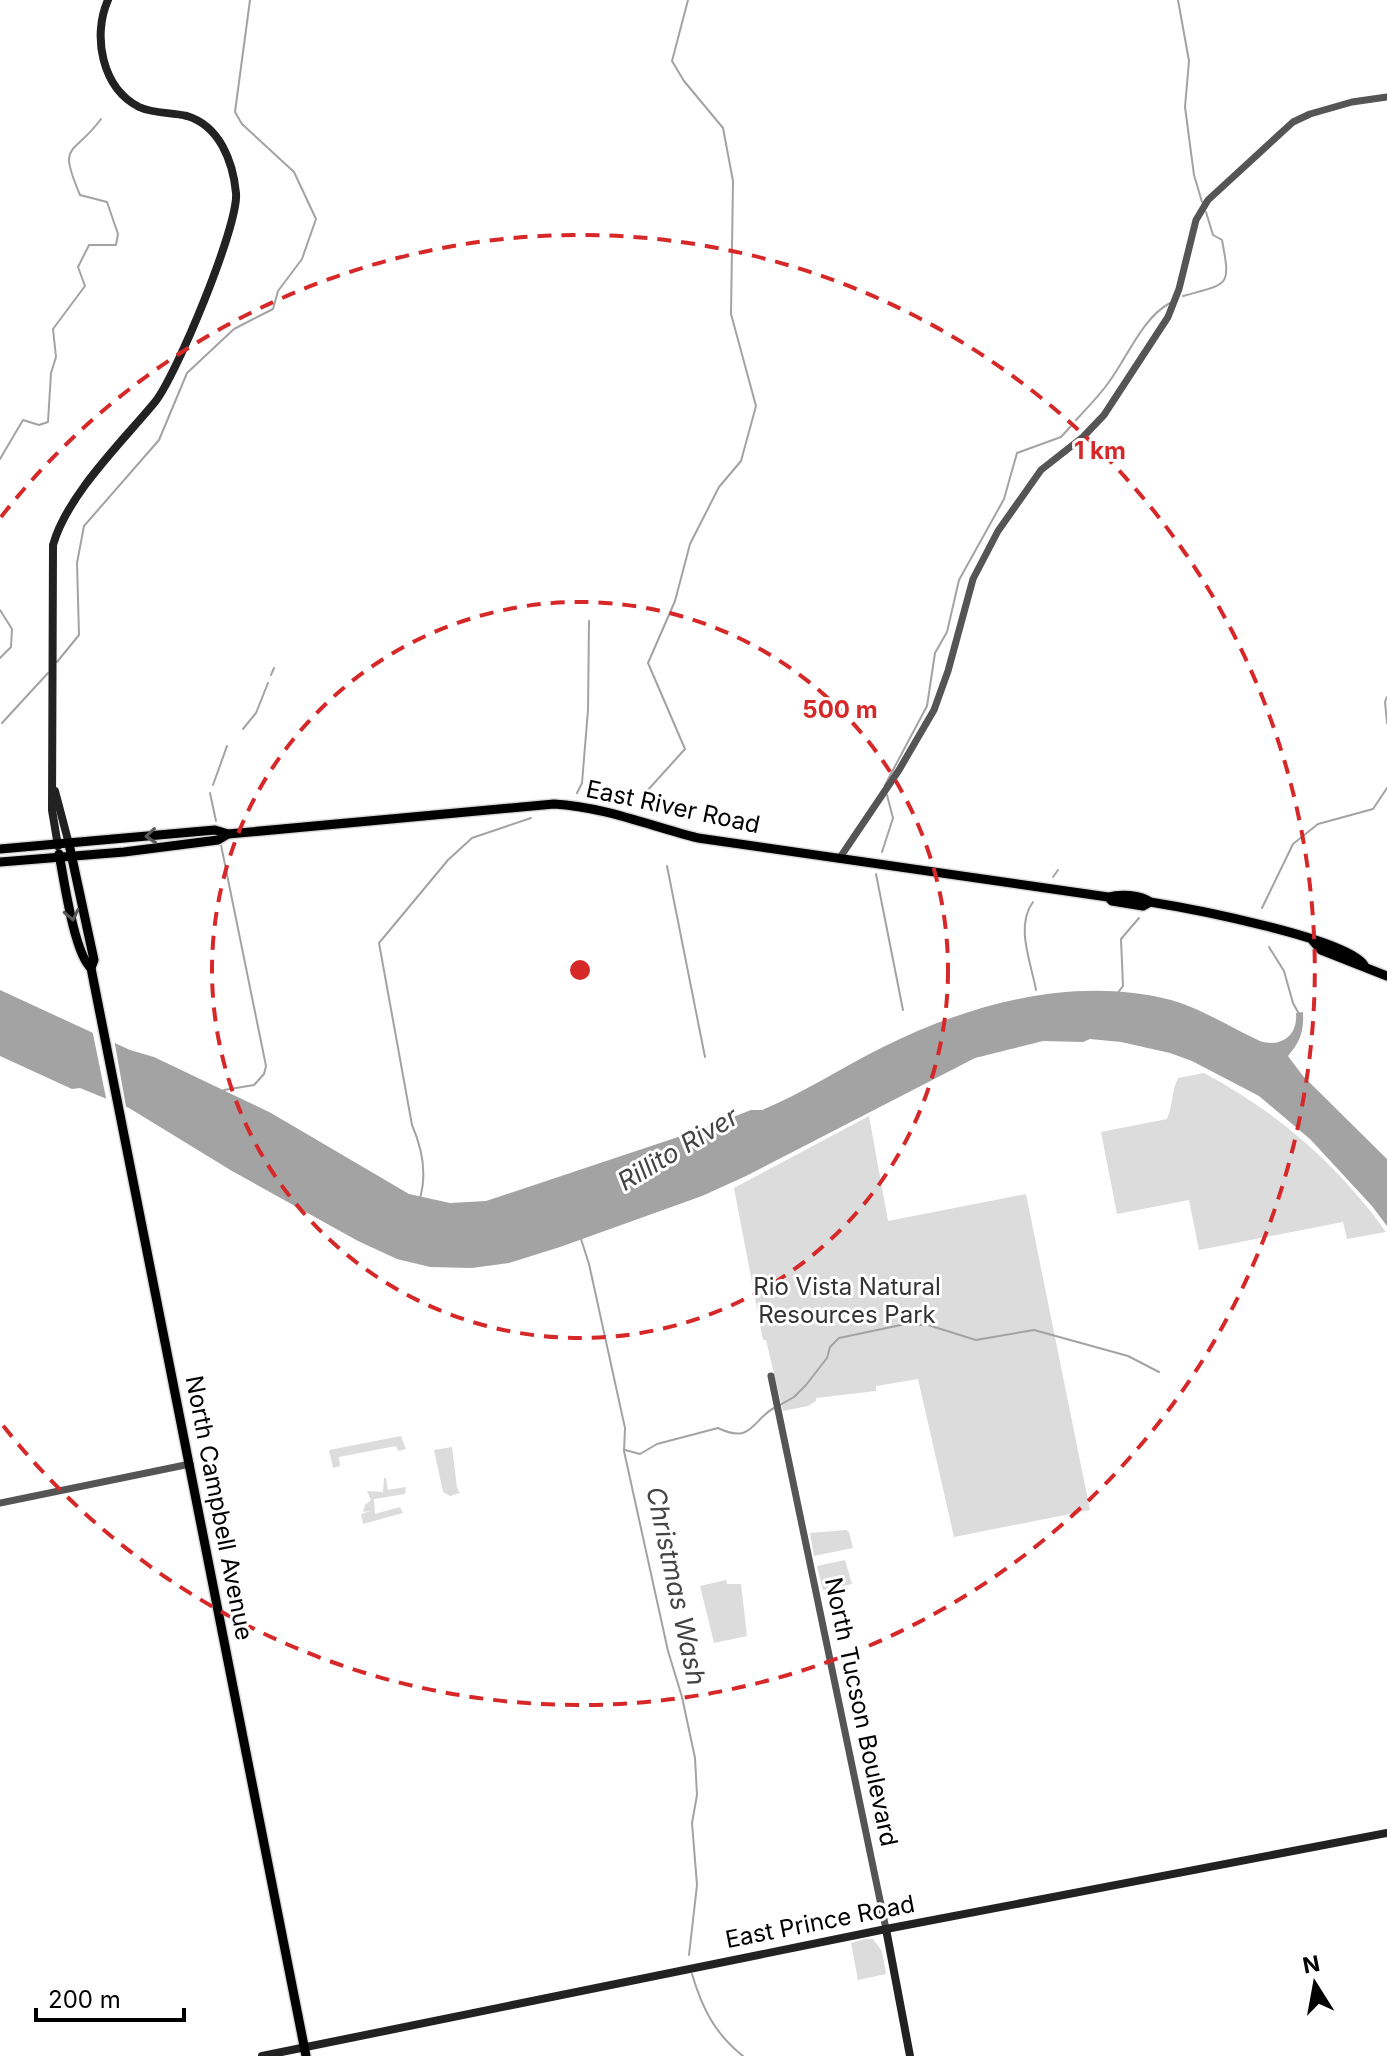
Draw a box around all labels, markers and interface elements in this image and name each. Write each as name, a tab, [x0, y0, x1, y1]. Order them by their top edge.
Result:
text: 1 km	[1074, 436, 1126, 465]
text: 500 m	[802, 695, 878, 724]
street label: East River Road	[583, 774, 763, 839]
one-way arrow	[144, 827, 157, 844]
one-way arrow	[63, 908, 80, 921]
centre of rings	[566, 956, 594, 984]
water label: Rillito River	[612, 1100, 745, 1197]
park label: Rio Vista Natural Resources Park	[753, 1272, 941, 1329]
street label: North Campbell Avenue	[180, 1373, 259, 1643]
water label: Christmas Wash	[640, 1484, 713, 1688]
street label: North Tucson Boulevard	[819, 1575, 904, 1849]
street label: East Prince Road	[723, 1889, 917, 1954]
north arrow	[1275, 1944, 1355, 2024]
text: N	[1300, 1950, 1322, 1979]
scale bar	[36, 1972, 184, 2022]
text: 200 m	[48, 1985, 121, 2014]

